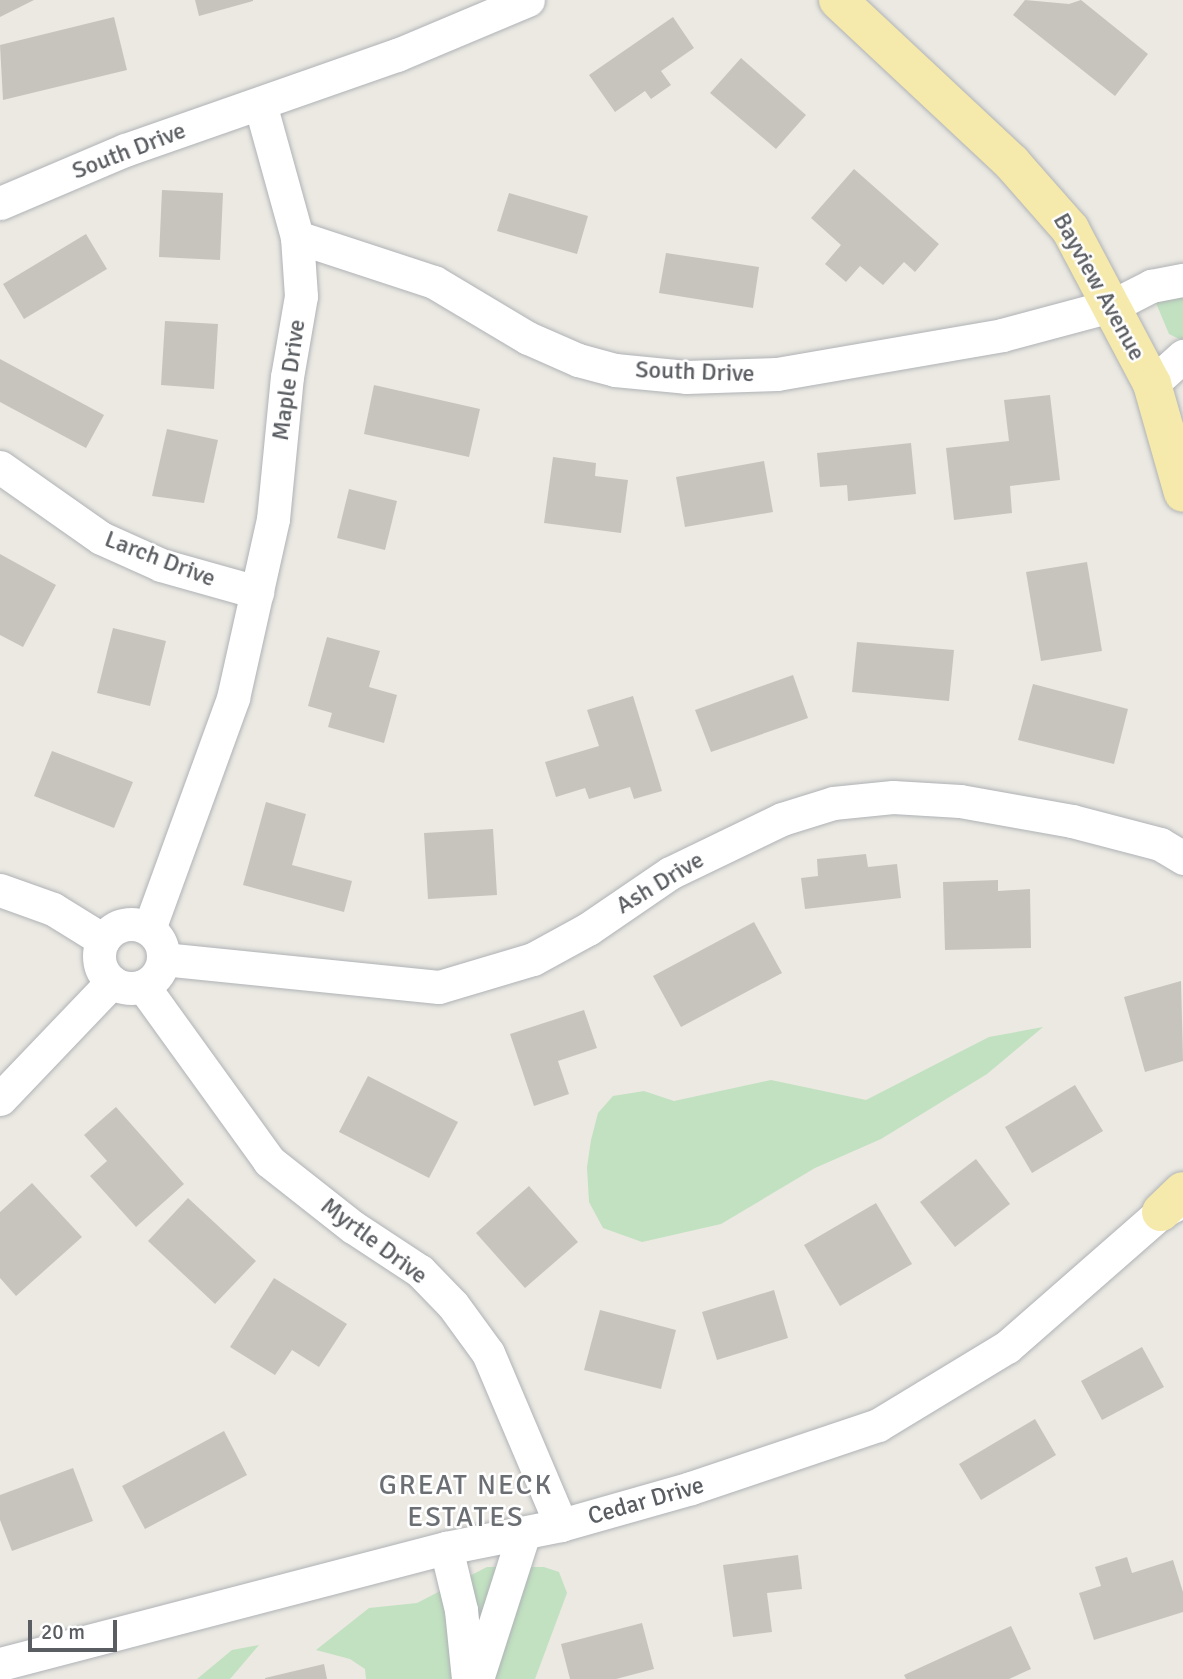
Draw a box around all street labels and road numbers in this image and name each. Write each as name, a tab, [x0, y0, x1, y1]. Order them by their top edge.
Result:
street label: South Drive	[68, 116, 190, 186]
street label: Bayview Avenue	[1047, 208, 1151, 366]
street label: Maple Drive	[266, 318, 312, 442]
street label: South Drive	[635, 356, 755, 388]
street label: Larch Drive	[101, 525, 219, 593]
street label: Ash Drive	[611, 846, 709, 920]
street label: Myrtle Drive	[315, 1192, 433, 1290]
street label: Cedar Drive	[585, 1471, 707, 1531]

